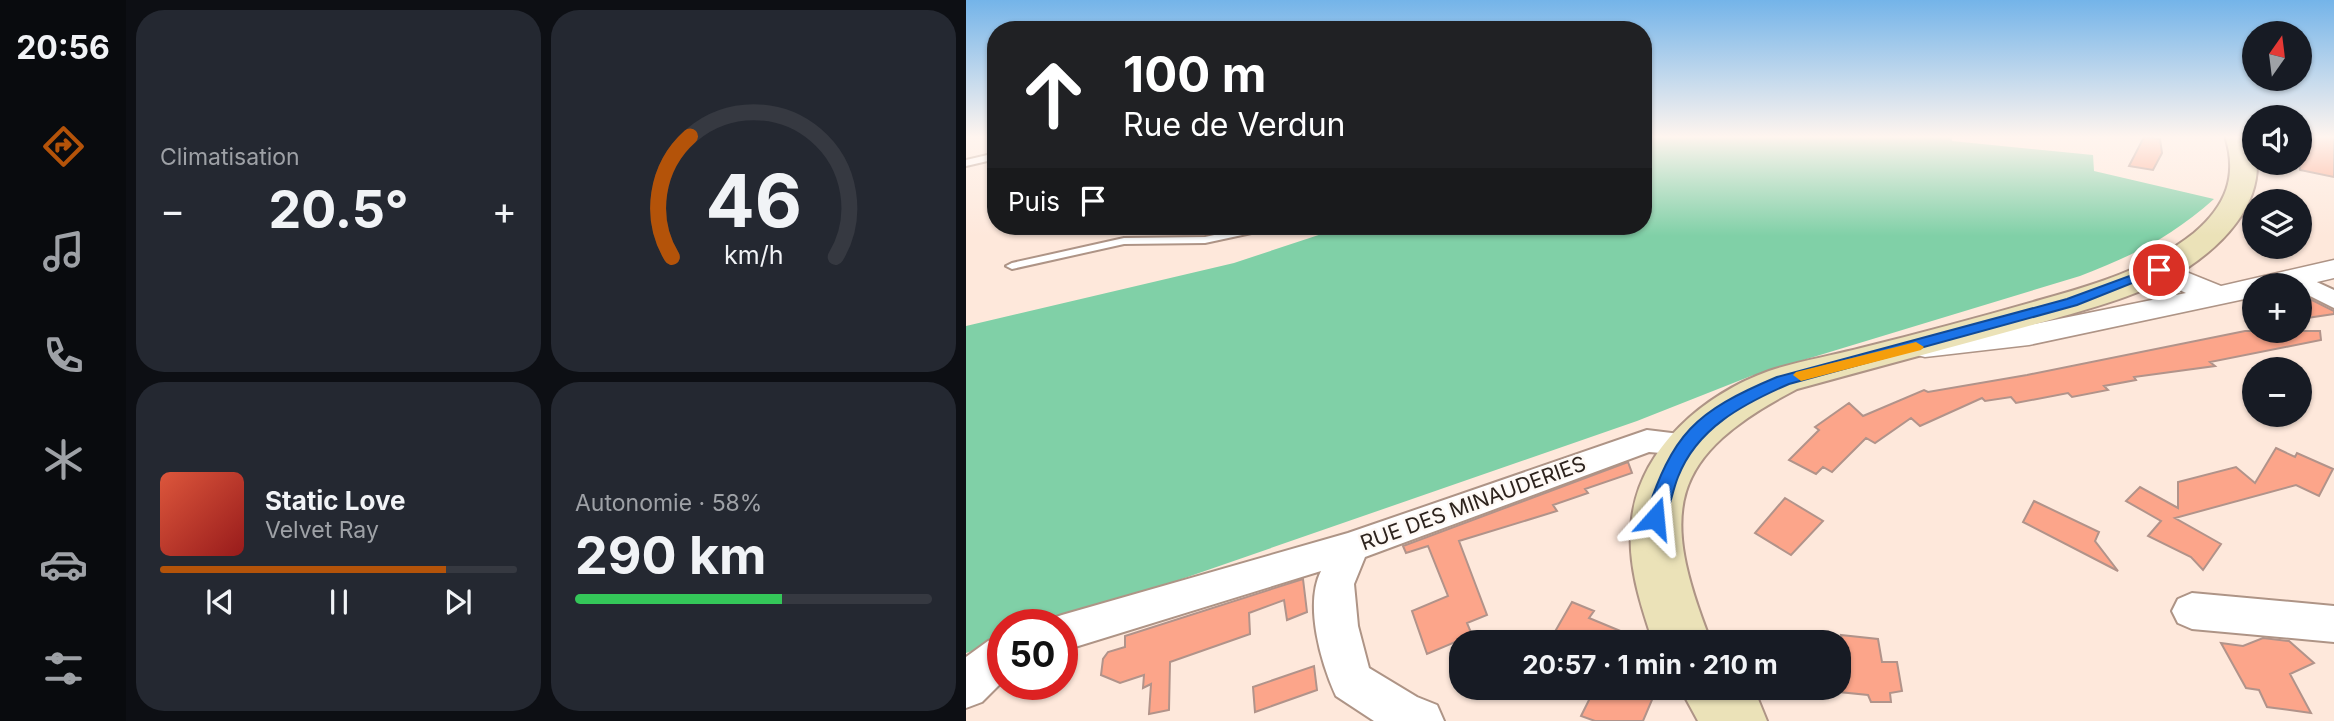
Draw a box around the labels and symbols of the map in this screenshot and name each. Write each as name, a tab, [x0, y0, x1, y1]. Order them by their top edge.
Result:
north arrow	[2242, 21, 2312, 91]
pin	[2129, 240, 2189, 300]
street label: RUE DES MINAUDERIES	[1357, 451, 1589, 555]
position arrow	[1618, 481, 1692, 555]
speed limit sign: 50	[987, 609, 1078, 700]

